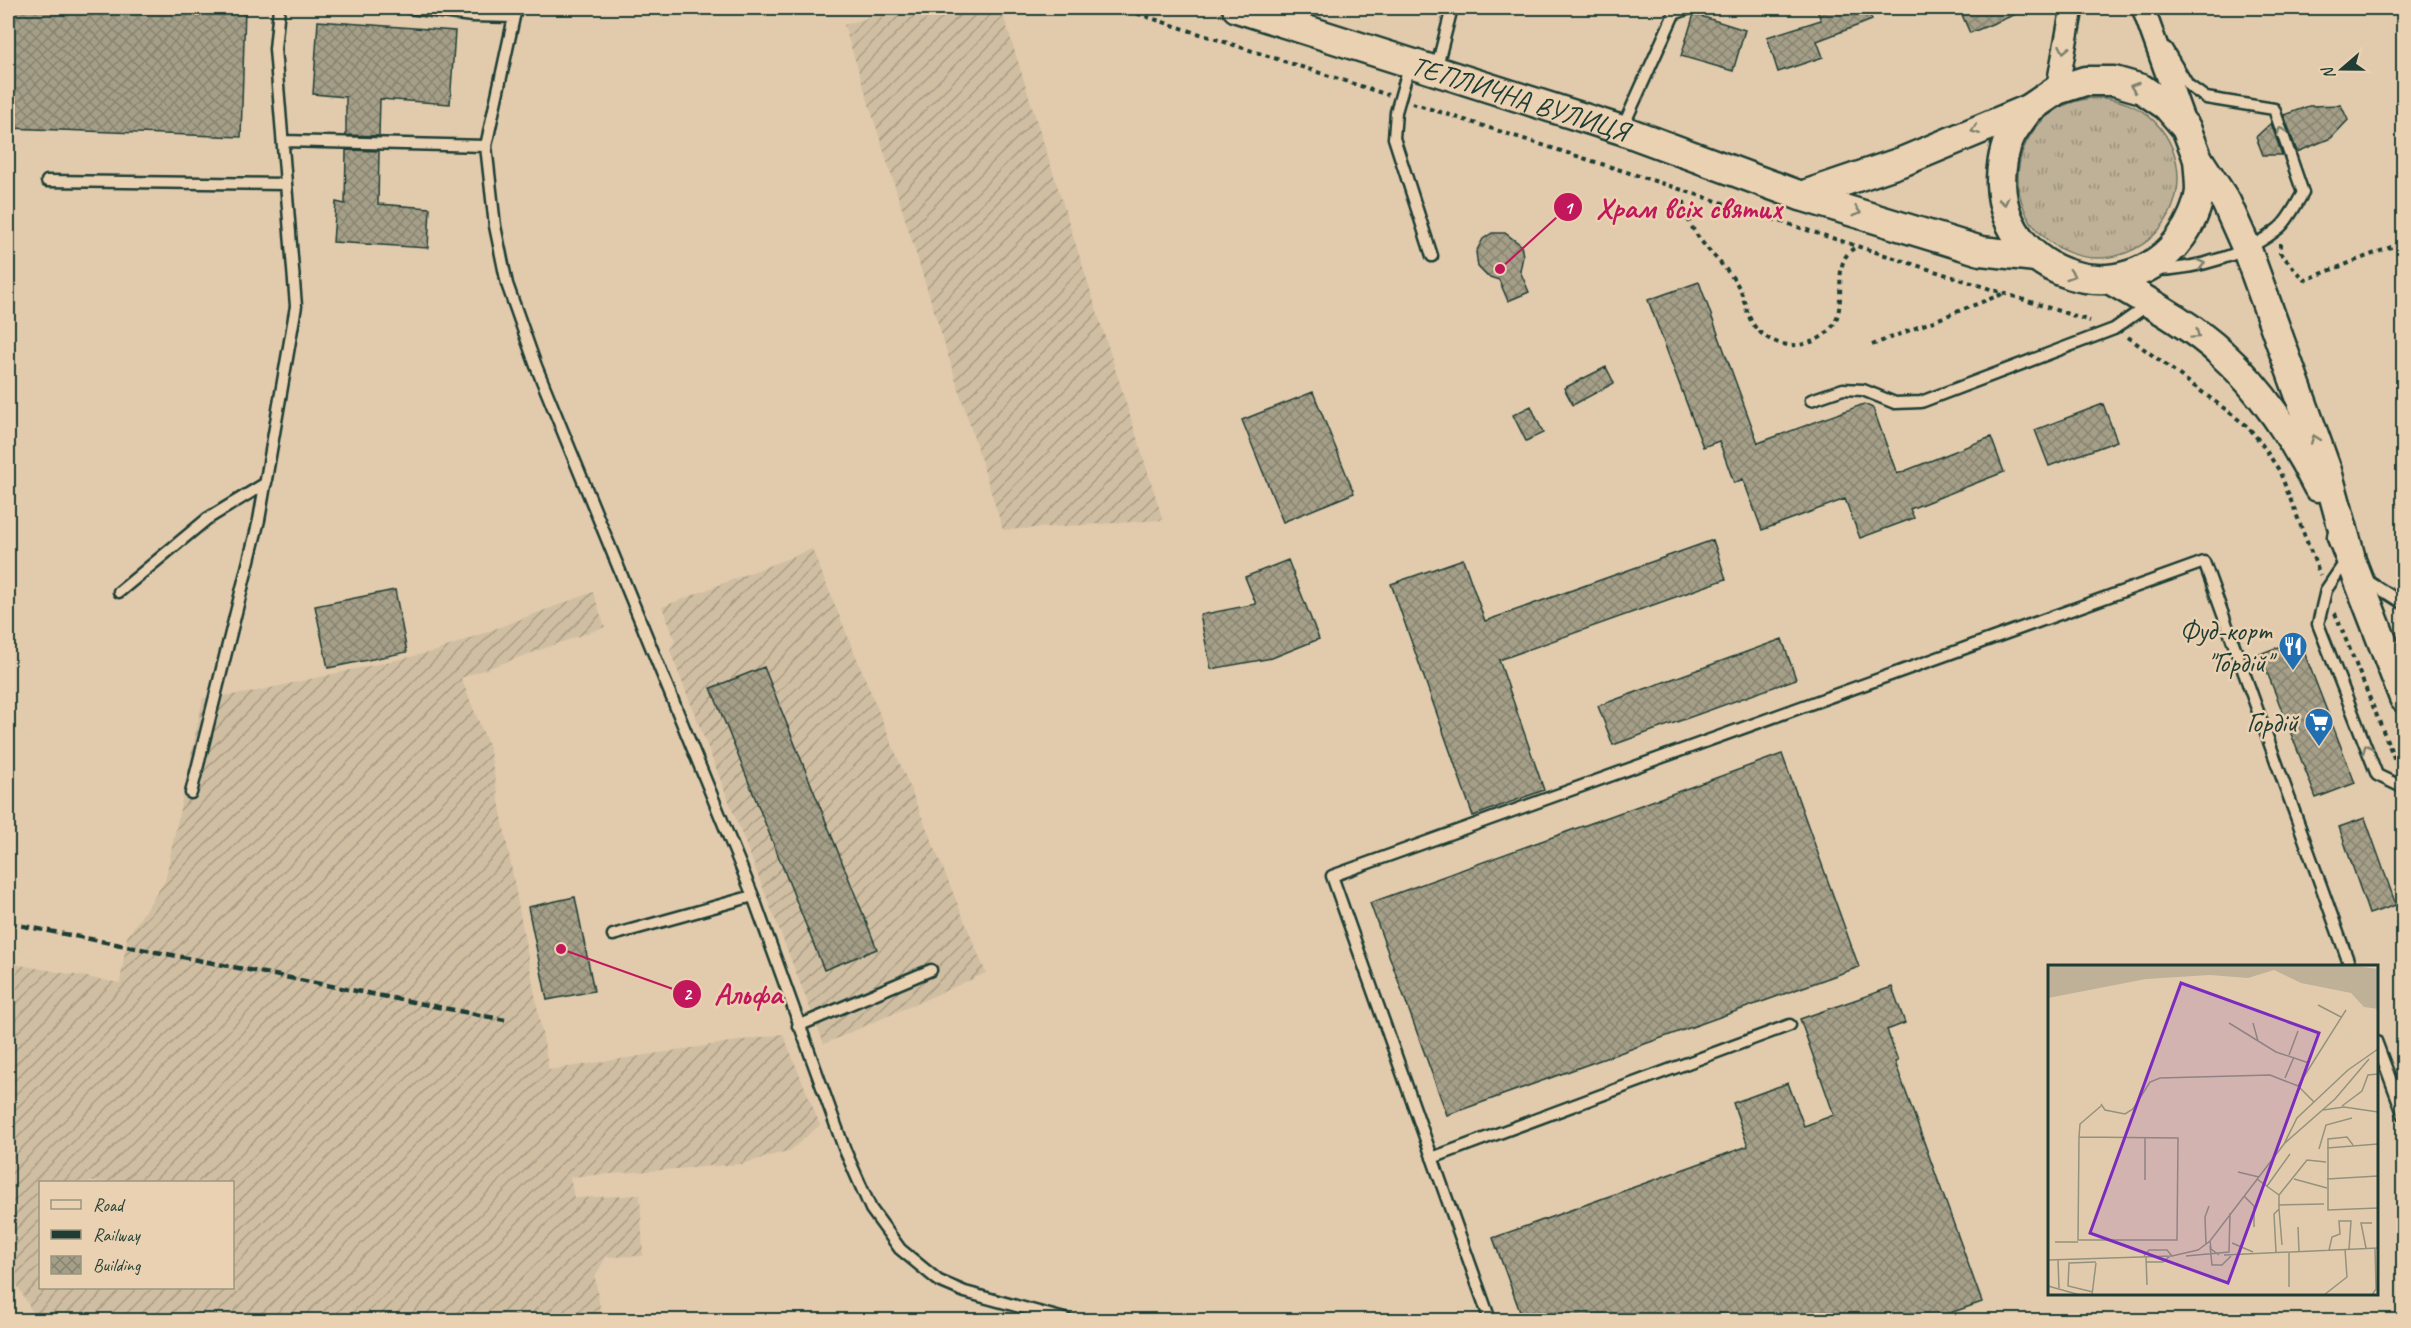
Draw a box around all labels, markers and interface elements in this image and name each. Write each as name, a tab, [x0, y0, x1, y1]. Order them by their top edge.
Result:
north arrow	[2312, 39, 2372, 99]
one-way arrow	[2058, 43, 2071, 53]
street label: ТЕПЛИЧНА ВУЛИЦЯ	[1407, 47, 1637, 150]
text: N	[2317, 63, 2340, 82]
one-way arrow	[2129, 82, 2140, 95]
one-way arrow	[1970, 123, 1981, 135]
one-way arrow	[2276, 126, 2289, 137]
callout: Храм всіх святих	[1553, 183, 1795, 231]
text: Храм всіх святих	[1596, 189, 1784, 227]
one-way arrow	[1997, 196, 2010, 206]
text: 1	[1564, 197, 1574, 219]
one-way arrow	[1851, 205, 1862, 217]
one-way arrow	[2196, 258, 2206, 271]
one-way arrow	[2065, 268, 2076, 280]
one-way arrow	[2189, 328, 2200, 339]
one-way arrow	[2310, 434, 2323, 445]
place label: Фуд-корт "Гордій"	[2180, 613, 2277, 680]
restaurant icon: Фуд-корт "Гордій"	[2277, 630, 2309, 672]
place label: Гордій	[2246, 705, 2299, 740]
supermarket icon: Гордій	[2303, 706, 2335, 748]
one-way arrow	[2361, 743, 2374, 753]
inset map	[2048, 965, 2378, 1295]
callout: Альфа	[672, 970, 795, 1018]
text: Альфа	[714, 975, 785, 1013]
text: 2	[683, 983, 693, 1005]
legend	[39, 1181, 234, 1289]
text: Road	[93, 1194, 126, 1216]
text: Railway	[93, 1224, 141, 1246]
text: Building	[93, 1254, 142, 1276]

